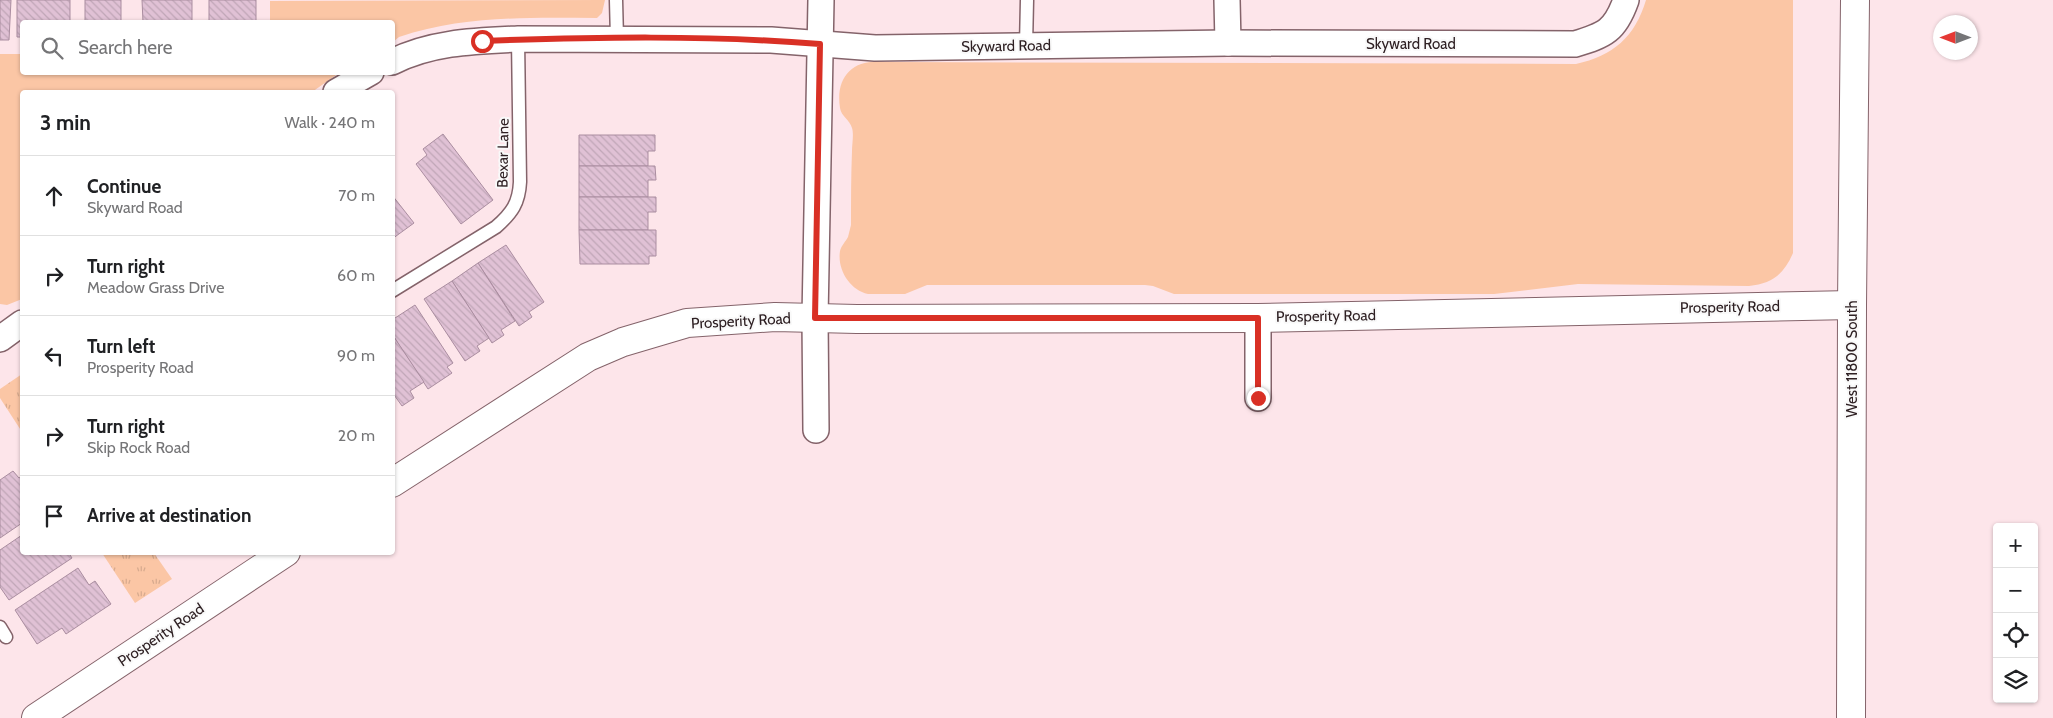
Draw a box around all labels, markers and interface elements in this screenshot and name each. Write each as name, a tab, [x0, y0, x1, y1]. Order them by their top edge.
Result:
north arrow	[1933, 15, 1978, 60]
search box	[20, 20, 395, 75]
route start	[471, 30, 494, 53]
icon: search	[38, 34, 66, 62]
street label: Skyward Road	[1366, 35, 1456, 53]
text: Search here	[78, 36, 172, 59]
street label: Skyward Road	[961, 36, 1051, 56]
text: 3 min	[40, 110, 91, 135]
text: Walk · 240 m	[284, 113, 375, 132]
street label: Bexar Lane	[493, 118, 513, 188]
text: Continue	[87, 175, 161, 198]
icon: ahead	[40, 182, 68, 210]
text: 70 m	[338, 186, 375, 205]
text: Skyward Road	[87, 198, 183, 217]
text: Turn right	[87, 255, 165, 278]
icon: right	[40, 262, 68, 290]
text: 60 m	[337, 266, 375, 285]
text: Meadow Grass Drive	[87, 278, 225, 297]
street label: Prosperity Road	[1680, 297, 1780, 317]
street label: West 11800 South	[1843, 300, 1861, 418]
street label: Prosperity Road	[1276, 306, 1376, 326]
street label: Prosperity Road	[691, 309, 791, 333]
text: Turn left	[87, 335, 155, 358]
icon: left	[40, 342, 68, 370]
text: 90 m	[337, 346, 375, 365]
text: Prosperity Road	[87, 358, 194, 377]
route end	[1247, 387, 1270, 410]
text: Turn right	[87, 415, 165, 438]
icon: right	[40, 422, 68, 450]
text: 20 m	[338, 426, 375, 445]
text: Skip Rock Road	[87, 438, 190, 457]
icon: arrive	[40, 502, 68, 530]
text: Arrive at destination	[87, 504, 251, 527]
map controls	[1993, 523, 2038, 703]
button: +	[1993, 523, 2038, 568]
button: −	[1993, 568, 2038, 613]
street label: Prosperity Road	[115, 600, 207, 670]
button: locate	[1993, 613, 2038, 658]
button: layers	[1993, 658, 2038, 703]

